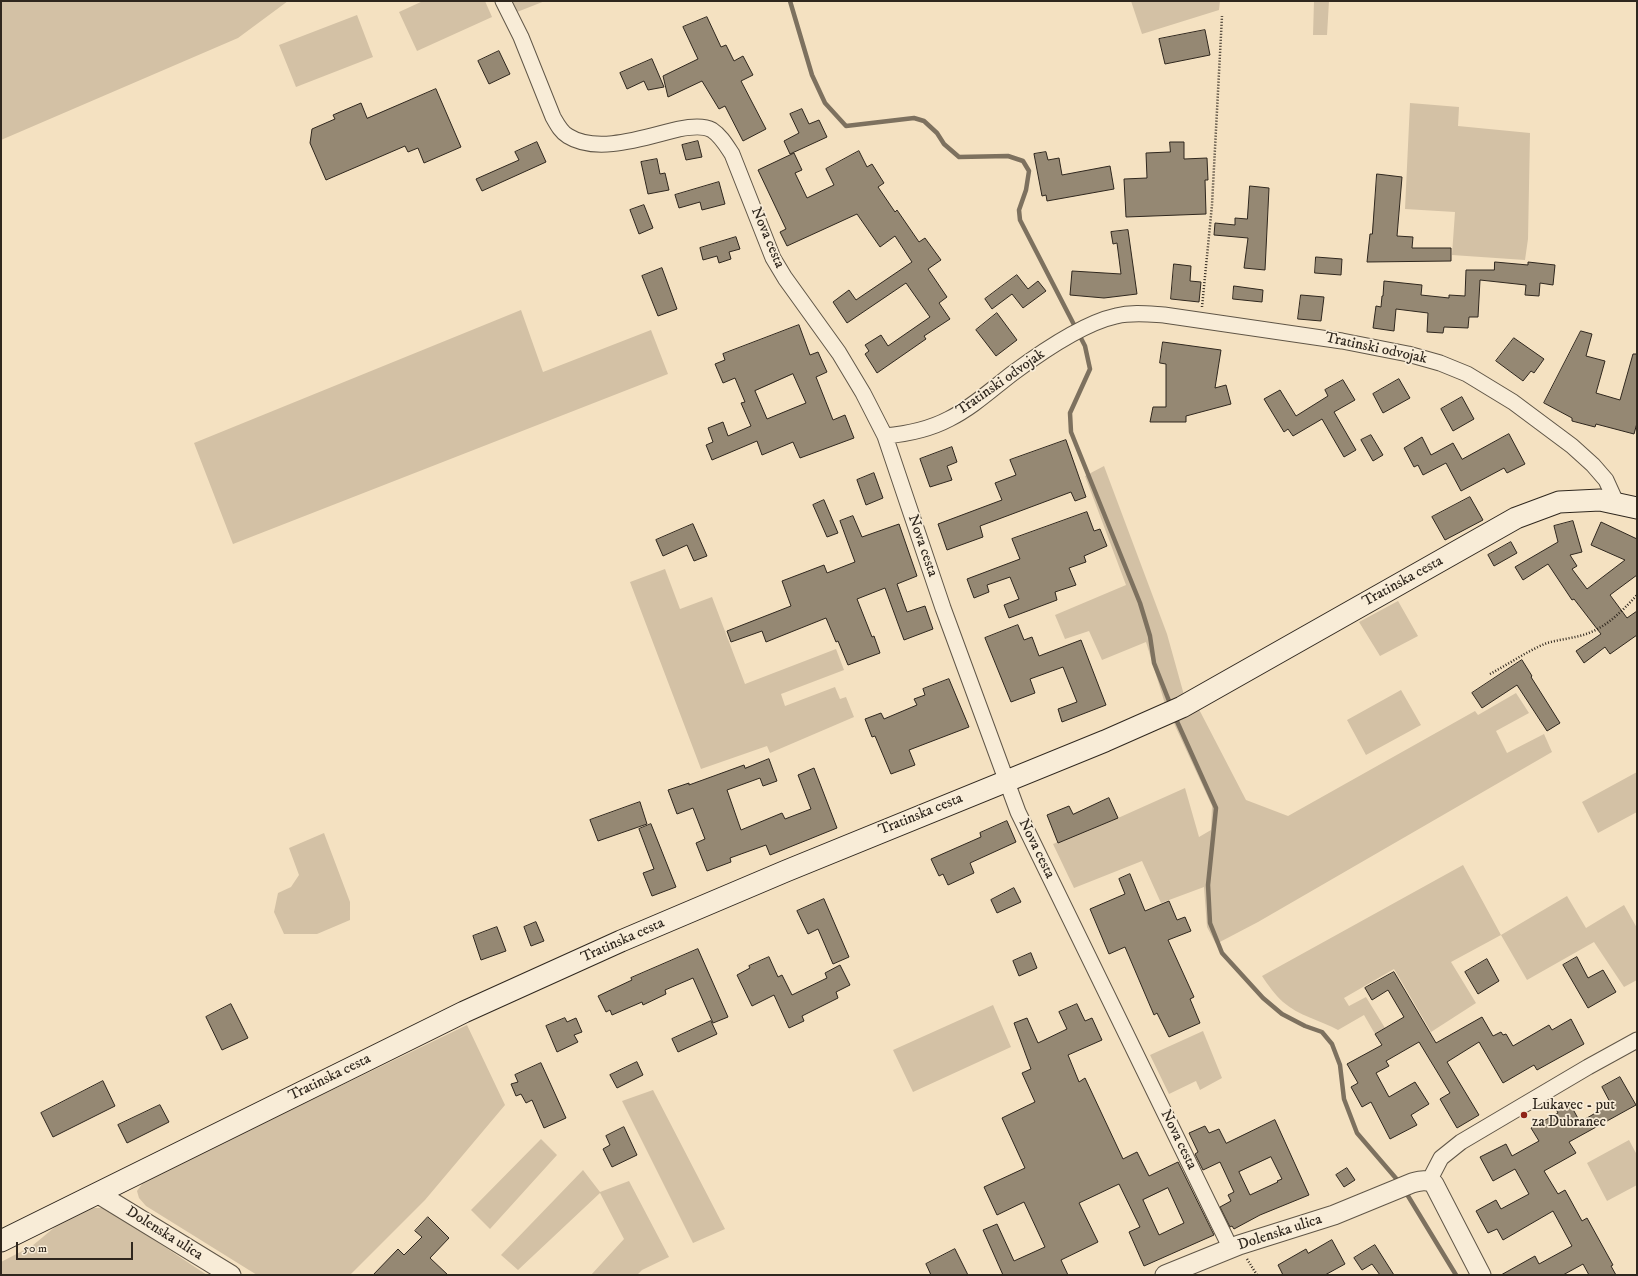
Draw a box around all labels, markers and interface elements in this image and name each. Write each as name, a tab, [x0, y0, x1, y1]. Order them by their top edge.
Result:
street label: Nova cesta	[746, 205, 788, 271]
street label: Tratinski odvojak	[1323, 329, 1429, 369]
street label: Tratinski odvojak	[953, 346, 1049, 420]
street label: Nova cesta	[903, 513, 941, 579]
street label: Tratinska cesta	[1360, 553, 1446, 611]
street label: Tratinska cesta	[876, 790, 966, 840]
street label: Nova cesta	[1014, 816, 1058, 882]
street label: Tratinska cesta	[579, 915, 667, 967]
street label: Tratinska cesta	[286, 1050, 374, 1106]
place label: Lukavec - put za Dubranec	[1532, 1097, 1615, 1132]
street label: Nova cesta	[1156, 1107, 1200, 1173]
marker: Lukavec - put za Dubranec	[1519, 1110, 1529, 1120]
street label: Dolenska ulica	[122, 1203, 206, 1265]
street label: Dolenska ulica	[1236, 1211, 1324, 1255]
scale bar	[18, 1234, 135, 1260]
text: 50 m	[23, 1241, 47, 1256]

